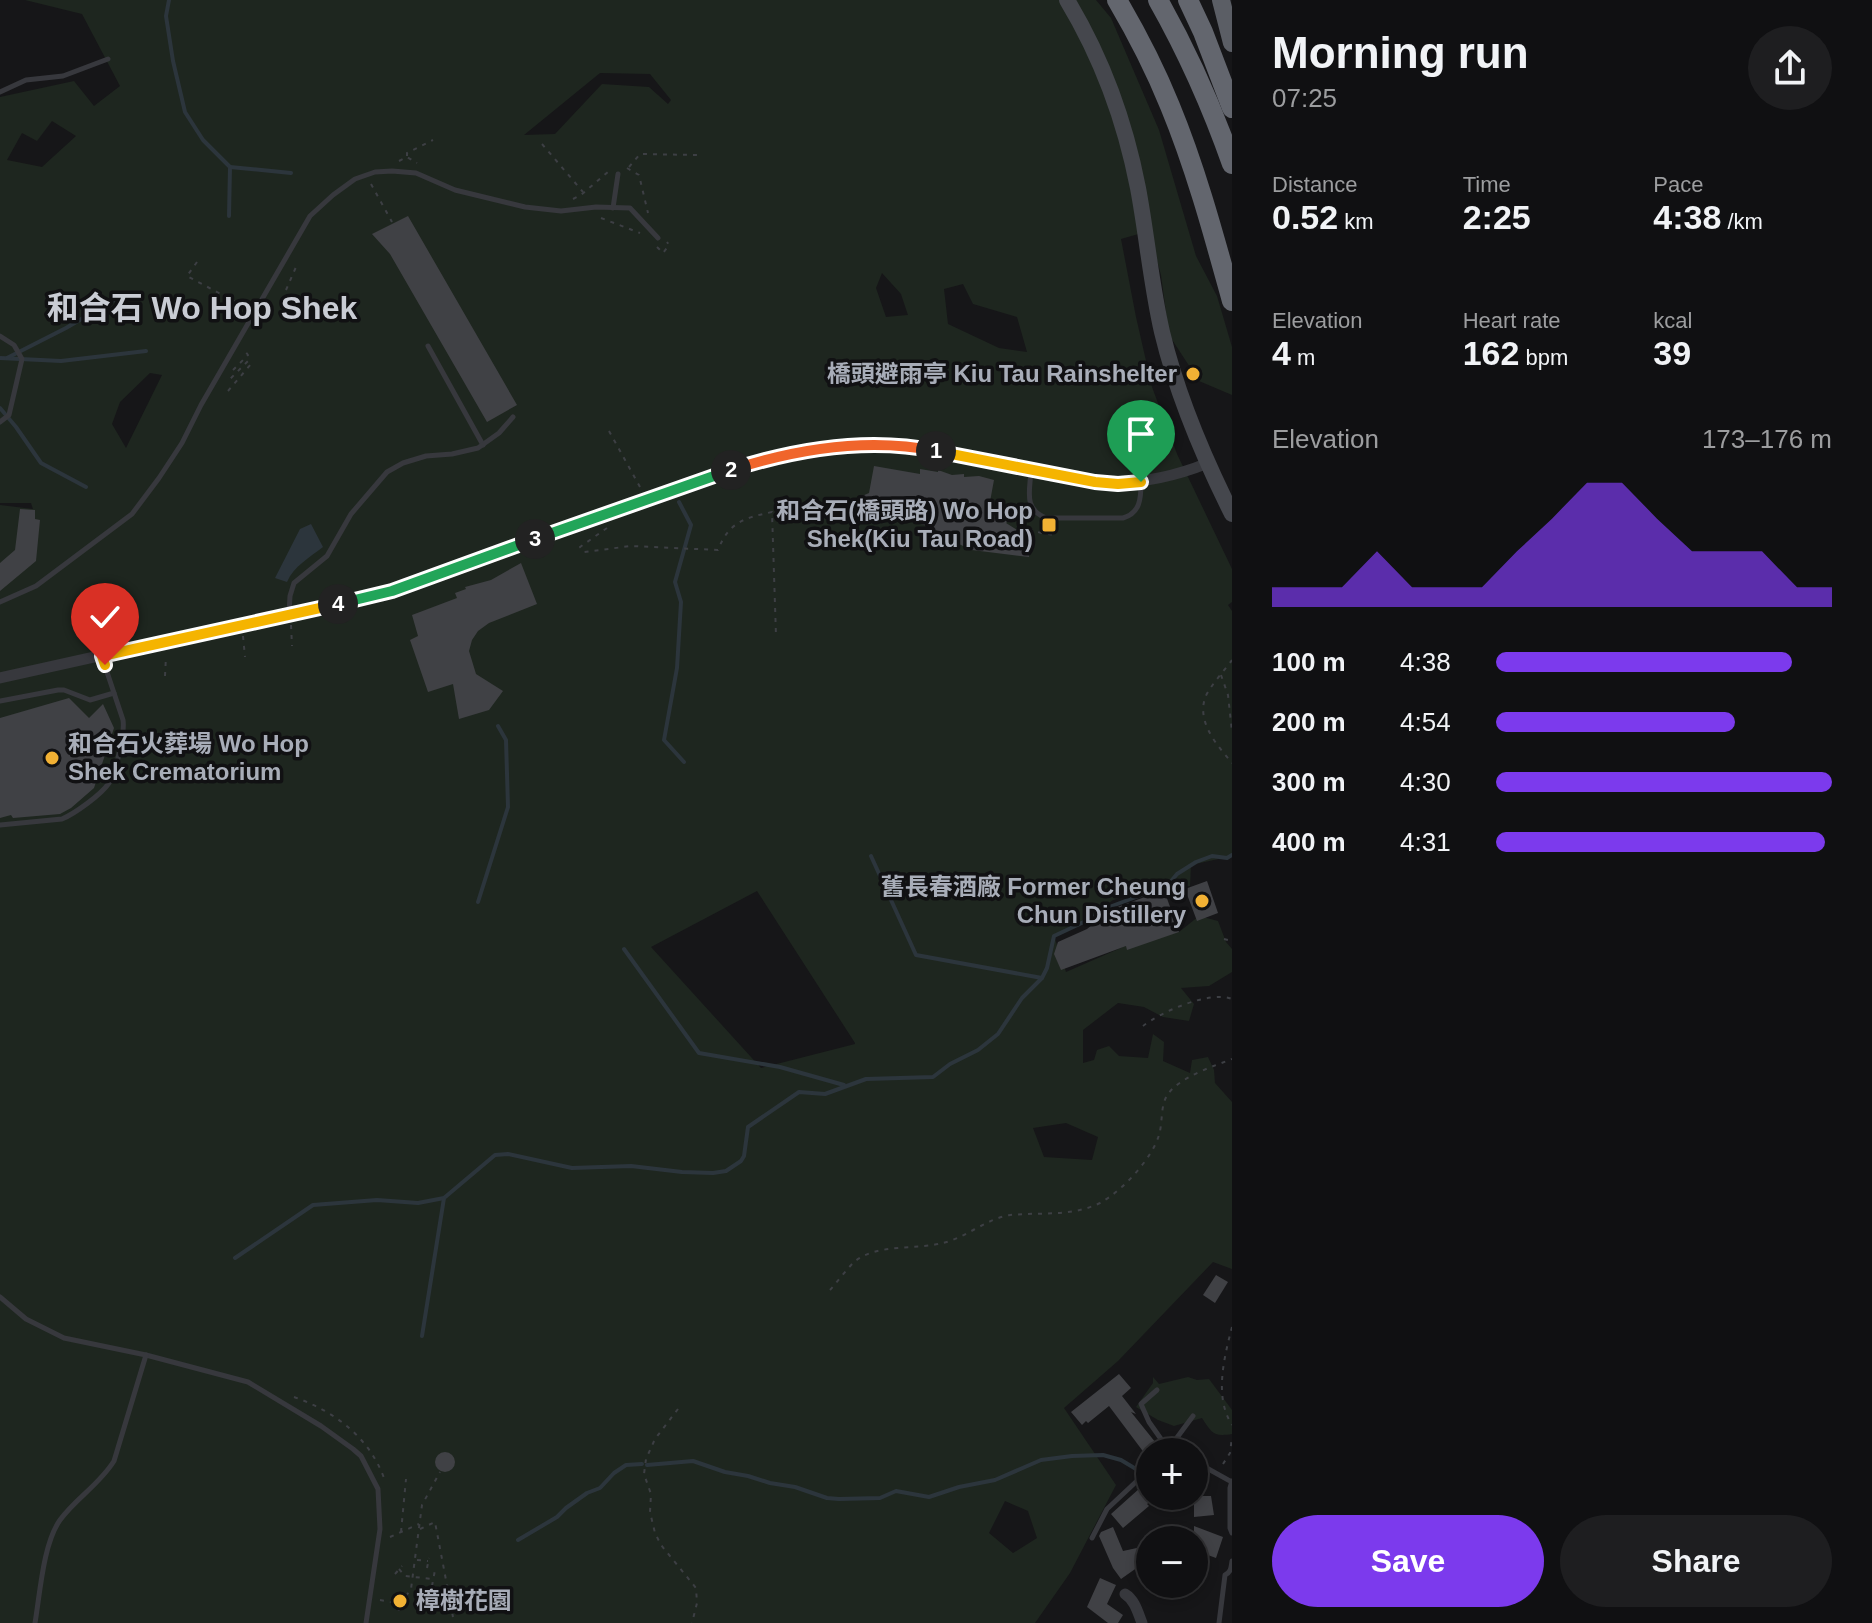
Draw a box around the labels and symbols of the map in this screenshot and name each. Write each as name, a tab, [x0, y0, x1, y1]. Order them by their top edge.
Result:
district label: 和合石 Wo Hop Shek	[47, 290, 357, 326]
place label: 橋頭避雨亭 Kiu Tau Rainshelter	[827, 360, 1177, 387]
marker: 橋頭避雨亭 Kiu Tau Rainshelter	[1184, 365, 1202, 383]
pin	[1107, 400, 1175, 482]
pin: 1	[916, 431, 956, 471]
pin: 2	[711, 450, 751, 490]
place label: 和合石(橋頭路) Wo Hop Shek(Kiu Tau Road)	[776, 497, 1033, 552]
marker: 和合石(橋頭路) Wo Hop Shek(Kiu Tau Road)	[1040, 516, 1058, 534]
pin: 3	[515, 519, 555, 559]
pin	[71, 583, 139, 665]
pin: 4	[318, 584, 358, 624]
place label: 和合石火葬場 Wo Hop Shek Crematorium	[68, 730, 309, 785]
marker: 和合石火葬場 Wo Hop Shek Crematorium	[43, 749, 61, 767]
place label: 舊長春酒廠 Former Cheung Chun Distillery	[881, 873, 1187, 928]
marker: 舊長春酒廠 Former Cheung Chun Distillery	[1193, 892, 1211, 910]
place label: 樟樹花園	[416, 1587, 512, 1614]
marker: 樟樹花園	[391, 1592, 409, 1610]

